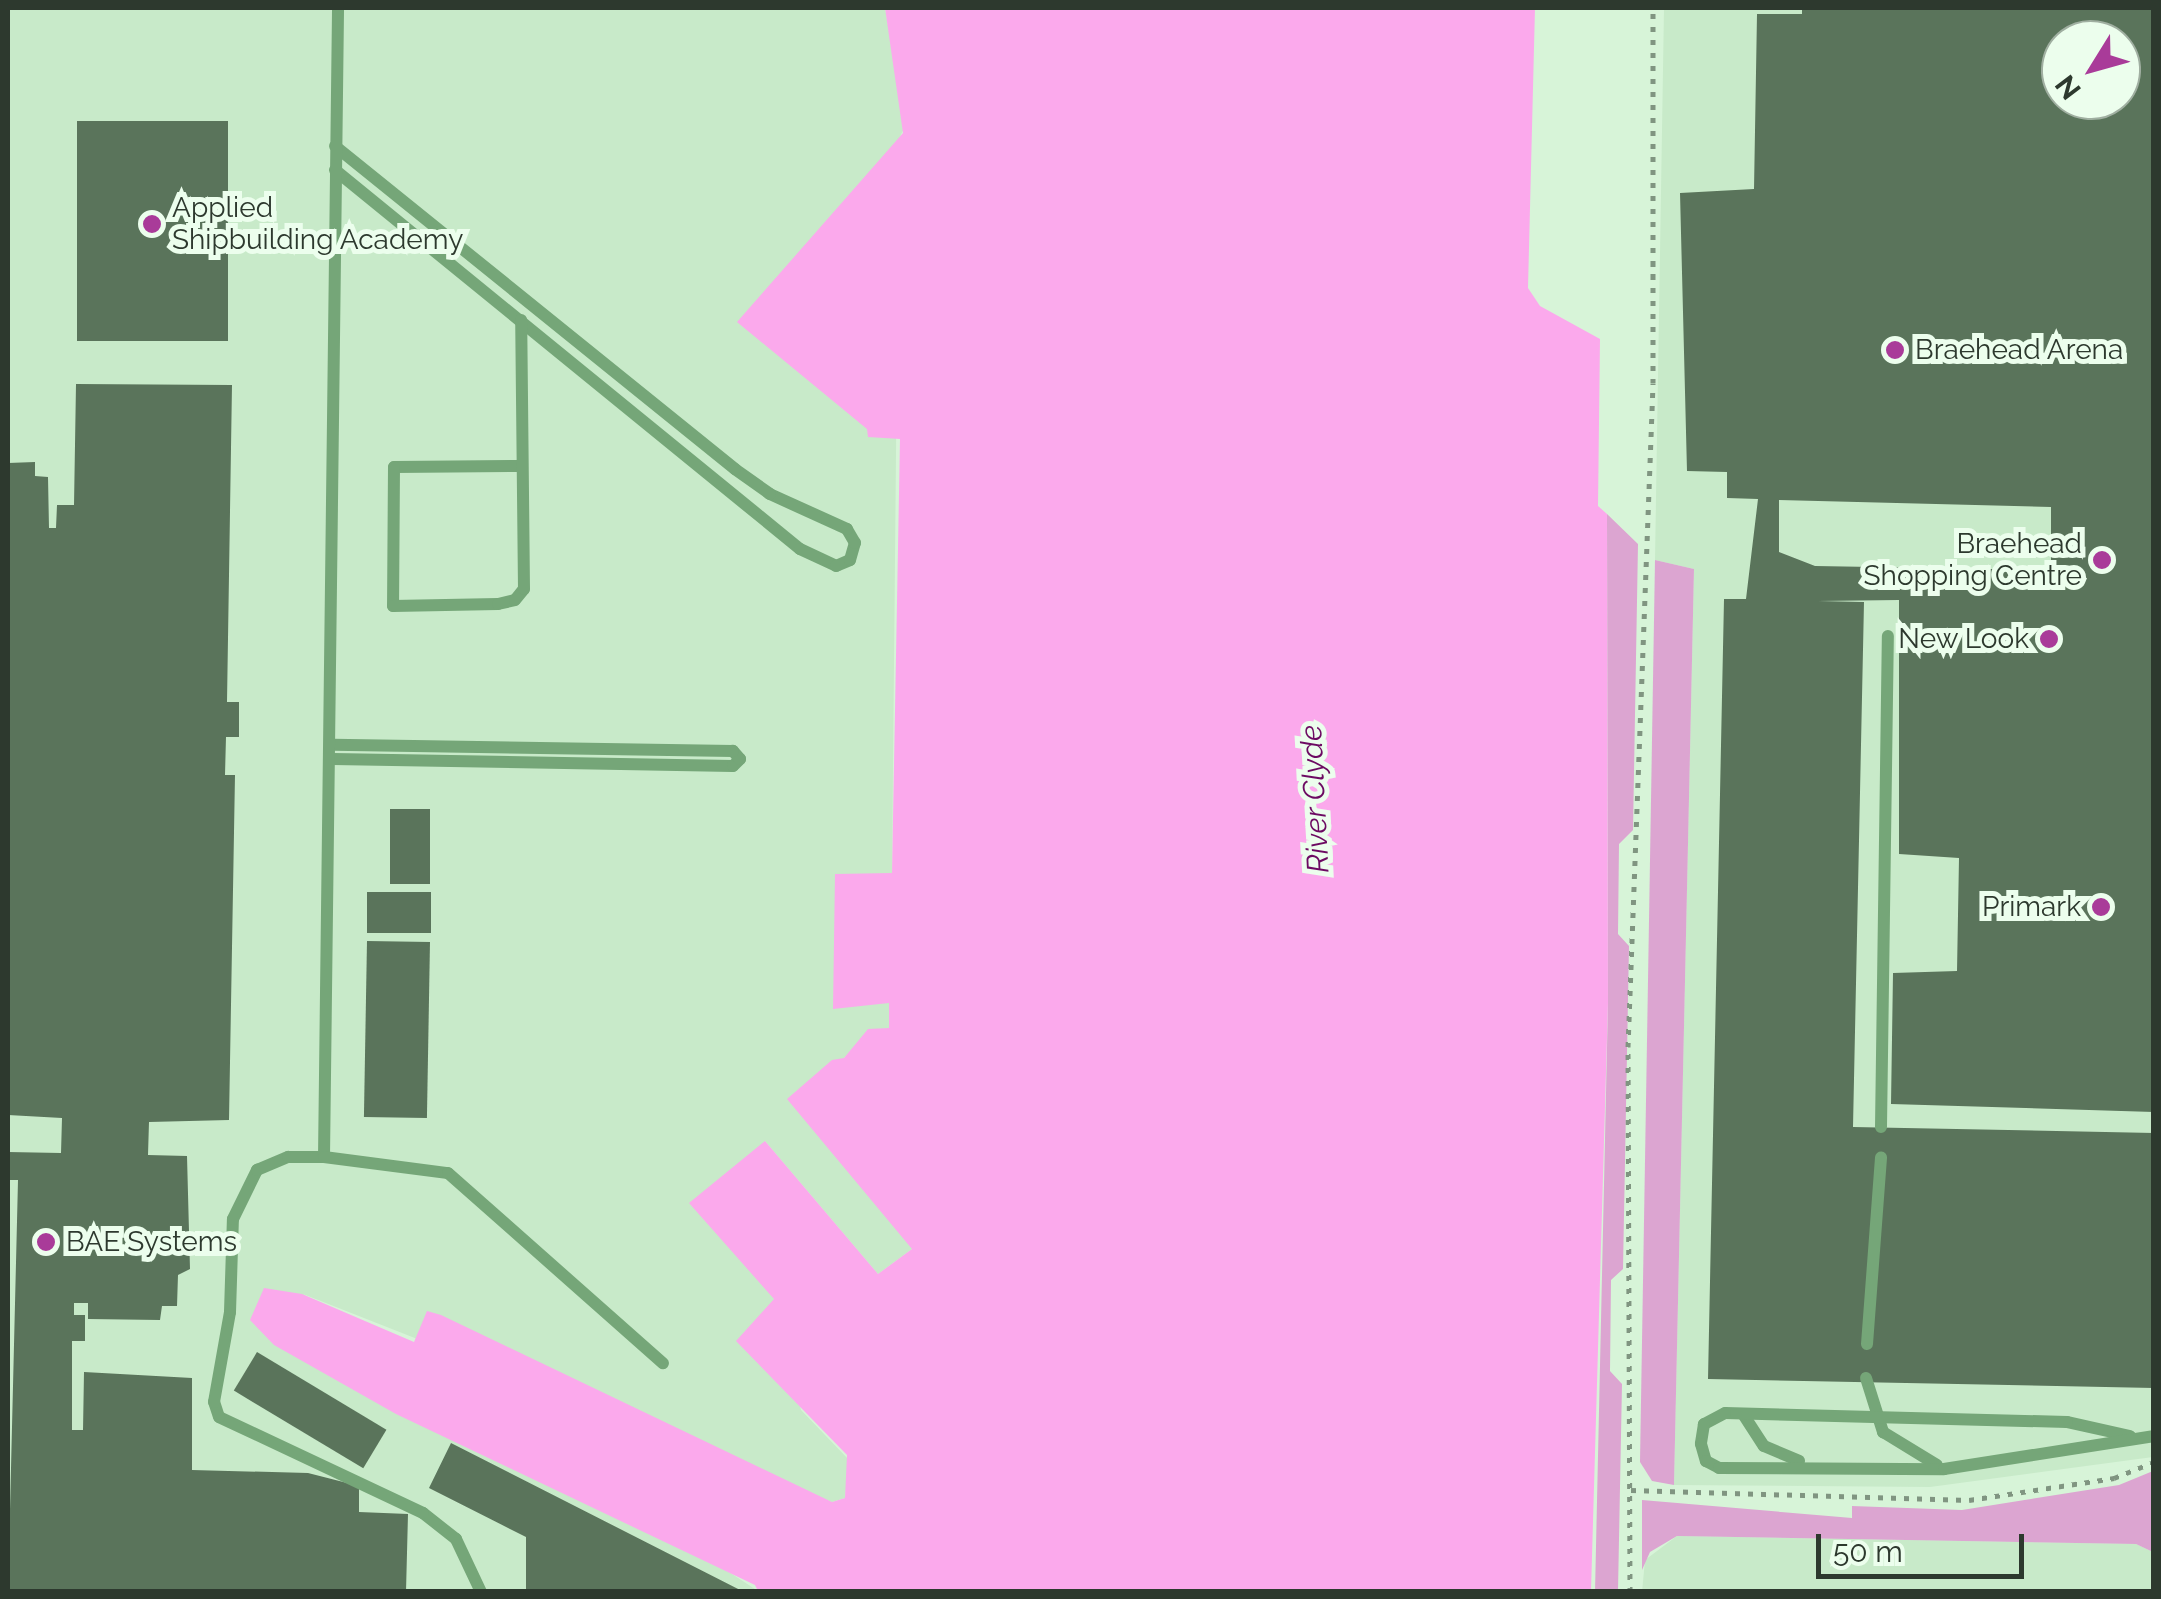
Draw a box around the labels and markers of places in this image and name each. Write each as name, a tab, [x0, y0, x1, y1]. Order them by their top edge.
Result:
place label: Applied Shipbuilding Academy	[172, 191, 464, 257]
marker: Applied Shipbuilding Academy	[141, 213, 163, 235]
place label: Braehead Arena	[1915, 333, 2124, 367]
marker: Braehead Arena	[1884, 339, 1906, 361]
place label: Braehead Shopping Centre	[1864, 527, 2082, 593]
marker: Braehead Shopping Centre	[2091, 549, 2113, 571]
place label: New Look	[1897, 622, 2029, 656]
marker: New Look	[2038, 628, 2060, 650]
place label: Primark	[1982, 890, 2081, 924]
marker: Primark	[2090, 896, 2112, 918]
place label: BAE Systems	[66, 1225, 237, 1259]
marker: BAE Systems	[35, 1231, 57, 1253]

